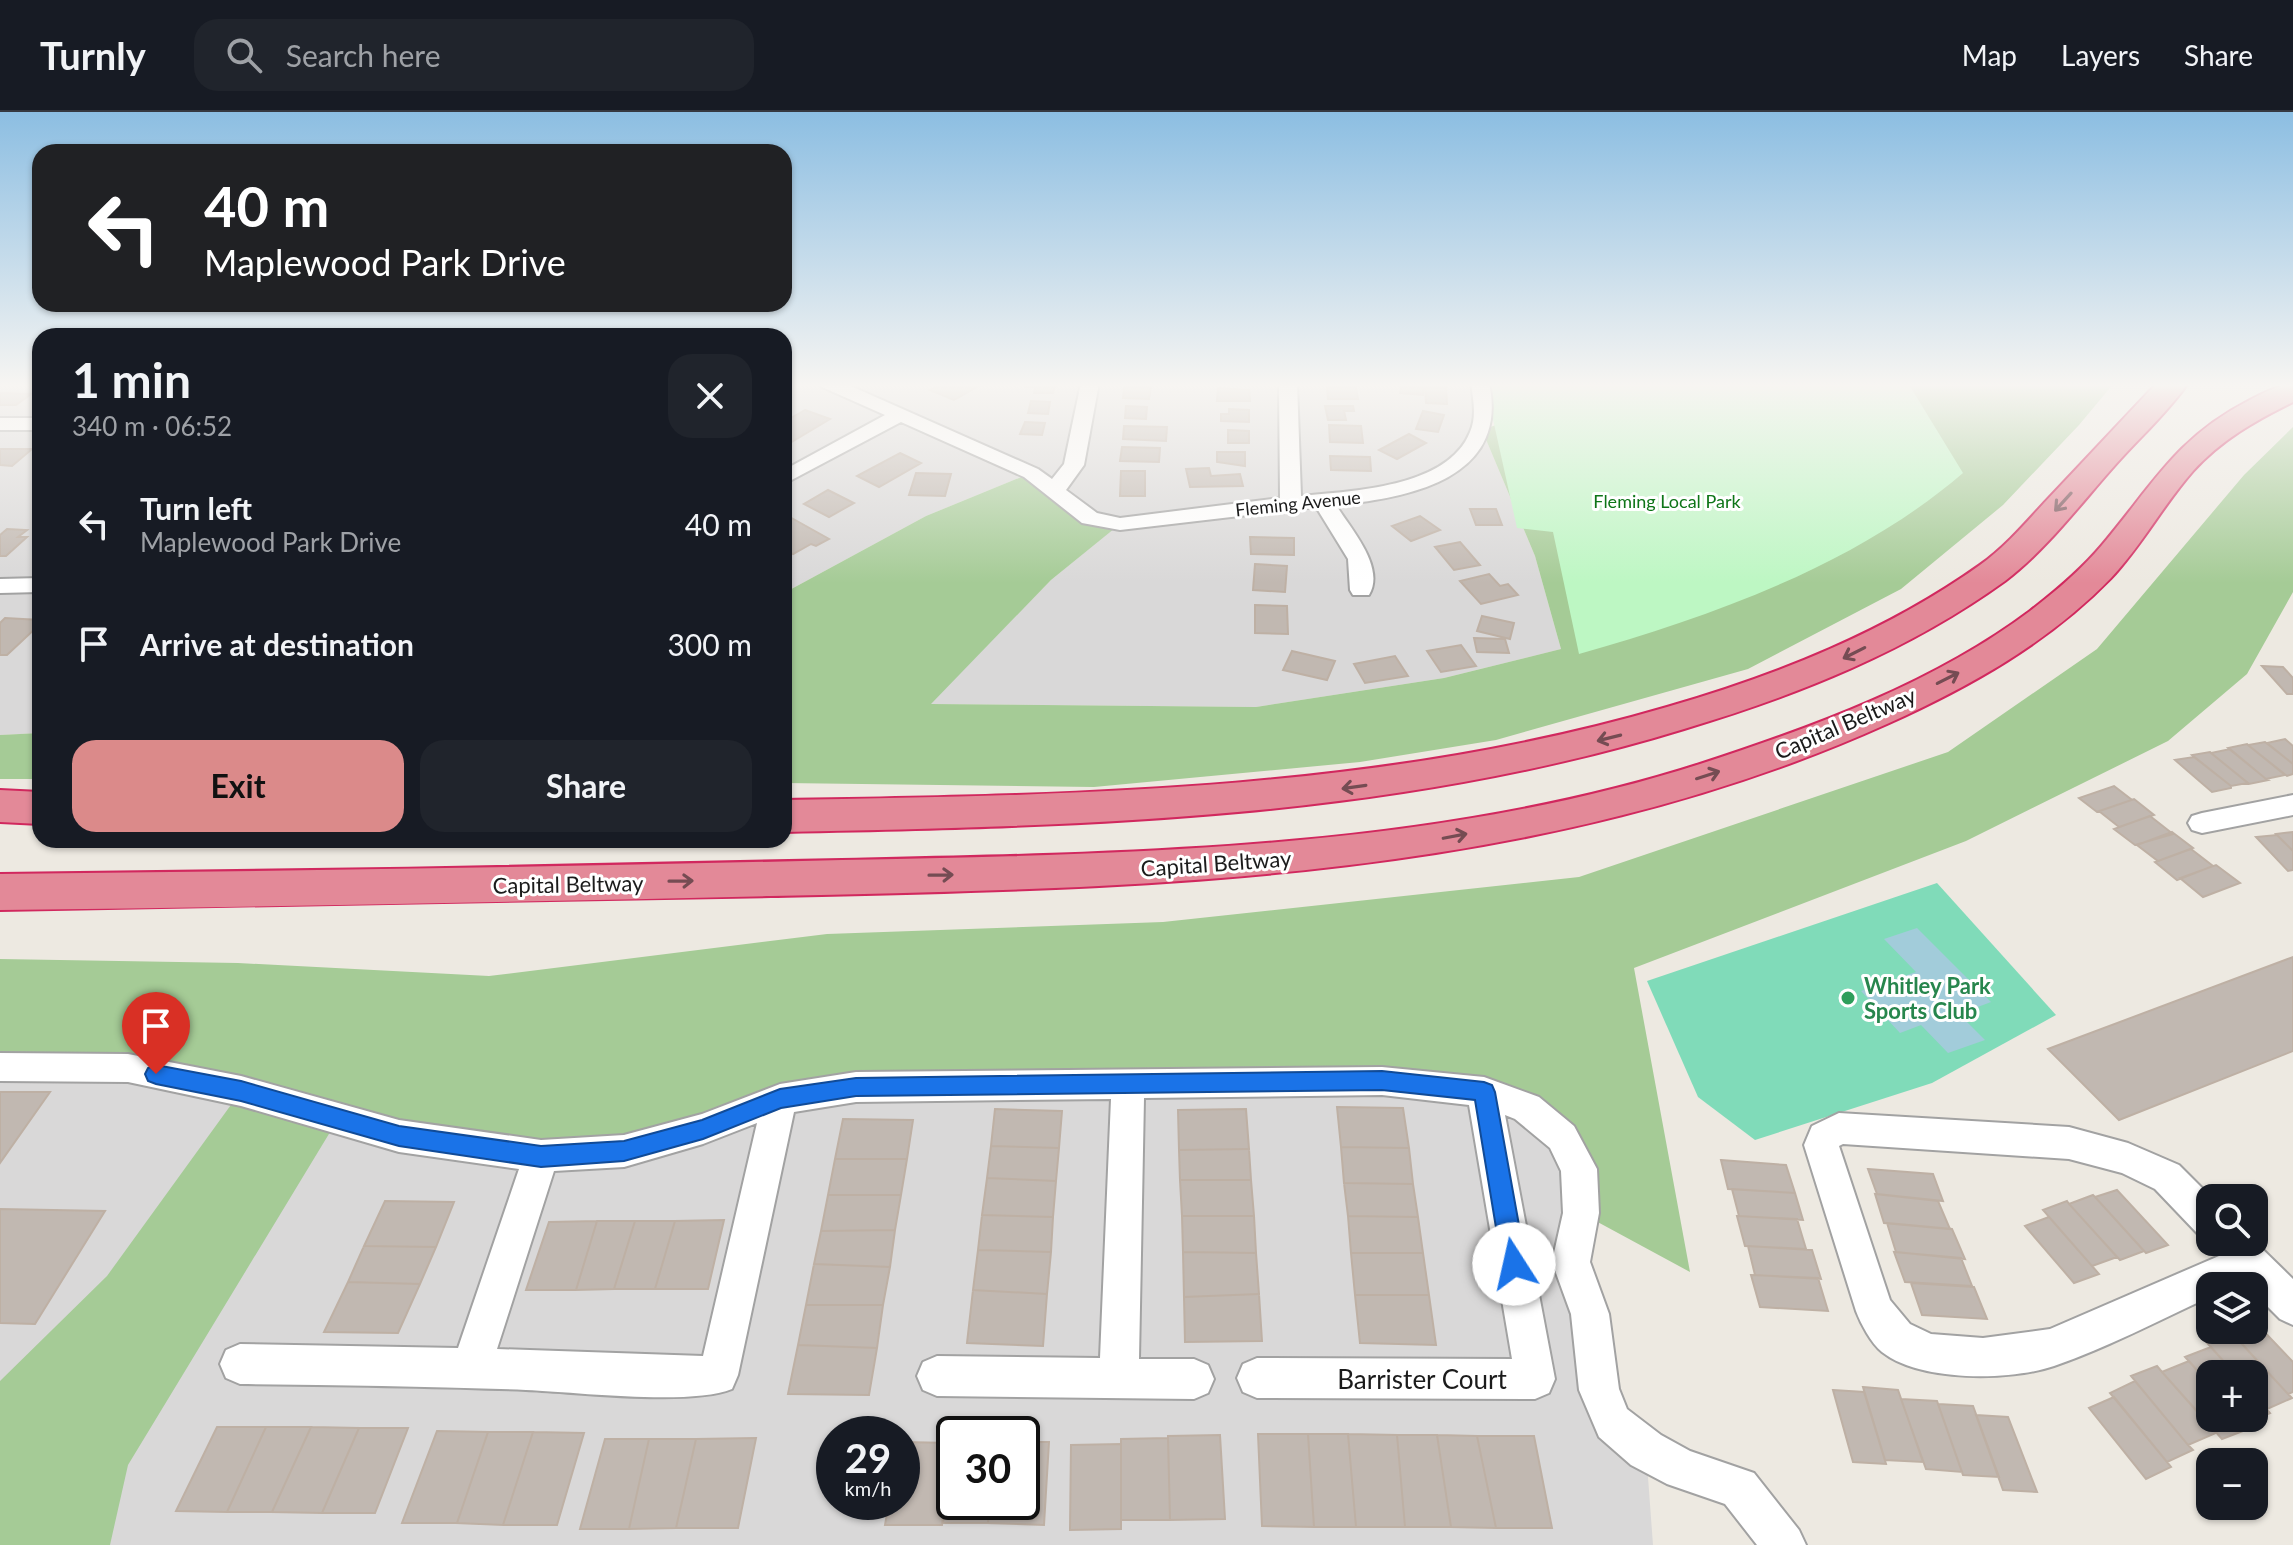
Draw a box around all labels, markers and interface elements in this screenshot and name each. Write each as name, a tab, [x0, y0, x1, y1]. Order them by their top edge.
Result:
search box	[194, 19, 754, 91]
text: Turnly	[40, 32, 146, 78]
icon: search	[222, 33, 266, 77]
text: Search here	[286, 37, 441, 73]
text: Map	[1962, 38, 2017, 72]
text: Layers	[2061, 38, 2140, 72]
text: Share	[2184, 38, 2253, 72]
text: 40 m	[204, 172, 329, 239]
icon: left	[72, 176, 176, 280]
text: Maplewood Park Drive	[204, 240, 566, 284]
text: 1 min	[72, 351, 191, 408]
button: close	[668, 354, 752, 438]
text: 340 m · 06:52	[72, 410, 232, 442]
street label: Fleming Avenue	[1234, 485, 1362, 521]
text: Turn left	[140, 490, 252, 526]
park label: Fleming Local Park	[1593, 490, 1741, 512]
one-way arrow	[2055, 492, 2073, 512]
icon: left	[72, 502, 116, 546]
text: 40 m	[685, 506, 752, 542]
text: Maplewood Park Drive	[140, 526, 401, 558]
icon: arrive	[72, 622, 116, 666]
text: Arrive at destination	[140, 626, 414, 662]
text: 300 m	[667, 626, 752, 662]
one-way arrow	[1843, 645, 1867, 661]
one-way arrow	[1936, 670, 1960, 685]
street label: Capital Beltway	[1770, 681, 1920, 765]
one-way arrow	[1597, 731, 1622, 746]
button: Exit	[72, 740, 404, 832]
button: Share	[420, 740, 752, 832]
one-way arrow	[1694, 767, 1720, 782]
one-way arrow	[1342, 780, 1367, 795]
one-way arrow	[1442, 828, 1467, 843]
street label: Capital Beltway	[1140, 844, 1293, 882]
one-way arrow	[927, 868, 954, 883]
street label: Capital Beltway	[492, 869, 644, 899]
one-way arrow	[667, 873, 694, 889]
place label: Whitley Park Sports Club	[1864, 972, 1991, 1024]
marker: Whitley Park Sports Club	[1839, 989, 1857, 1007]
pin	[122, 992, 190, 1074]
icon: arrive	[134, 1004, 178, 1048]
map controls	[2196, 1184, 2268, 1520]
button: search	[2196, 1184, 2268, 1256]
position arrow	[1472, 1222, 1556, 1306]
button: layers	[2196, 1272, 2268, 1344]
button: +	[2196, 1360, 2268, 1432]
street label: Barrister Court	[1337, 1363, 1507, 1395]
speed limit sign: 30	[936, 1416, 1040, 1520]
text: 29	[845, 1434, 891, 1482]
button: −	[2196, 1448, 2268, 1520]
text: km/h	[845, 1476, 891, 1500]

